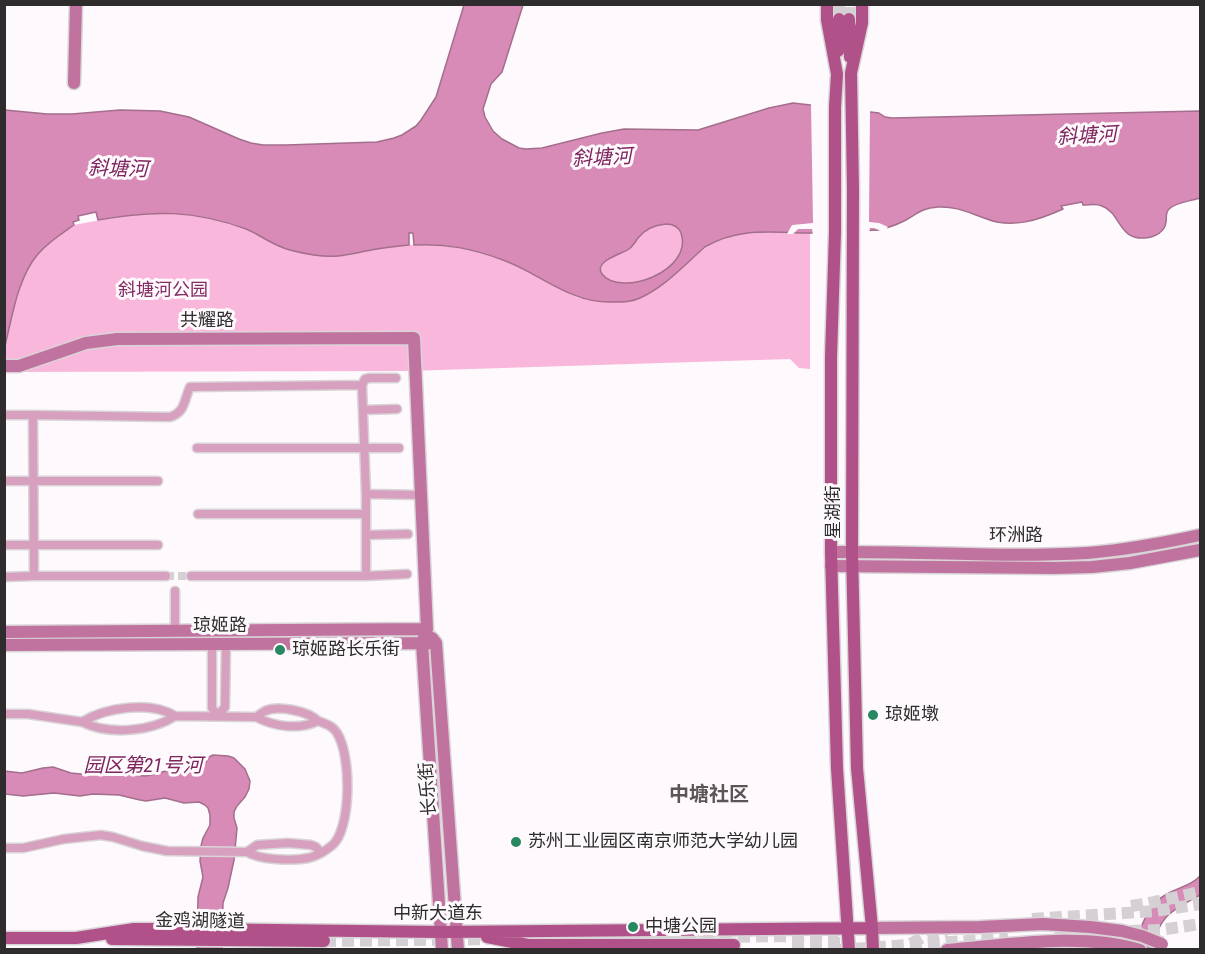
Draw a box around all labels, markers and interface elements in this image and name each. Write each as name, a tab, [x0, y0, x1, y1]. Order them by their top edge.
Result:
water label: 斜塘河	[1056, 123, 1118, 151]
water label: 斜塘河	[571, 145, 633, 173]
water label: 斜塘河	[88, 157, 148, 183]
park label: 斜塘河公园	[118, 280, 208, 302]
street label: 共耀路	[180, 310, 234, 332]
street label: 星湖街	[823, 485, 845, 539]
street label: 环洲路	[989, 525, 1043, 547]
street label: 琼姬路	[193, 615, 247, 637]
place label: 琼姬路长乐街	[292, 639, 400, 661]
marker: 琼姬路长乐街	[273, 643, 287, 657]
place label: 琼姬墩	[885, 704, 939, 726]
marker: 琼姬墩	[866, 708, 880, 722]
water label: 园区第21号河	[83, 755, 203, 779]
street label: 长乐街	[416, 761, 442, 817]
district label: 中塘社区	[669, 784, 749, 808]
place label: 苏州工业园区南京师范大学幼儿园	[528, 831, 798, 853]
marker: 苏州工业园区南京师范大学幼儿园	[509, 835, 523, 849]
street label: 中新大道东	[393, 903, 483, 925]
street label: 金鸡湖隧道	[155, 910, 245, 934]
place label: 中塘公园	[645, 916, 717, 938]
marker: 中塘公园	[626, 920, 640, 934]

